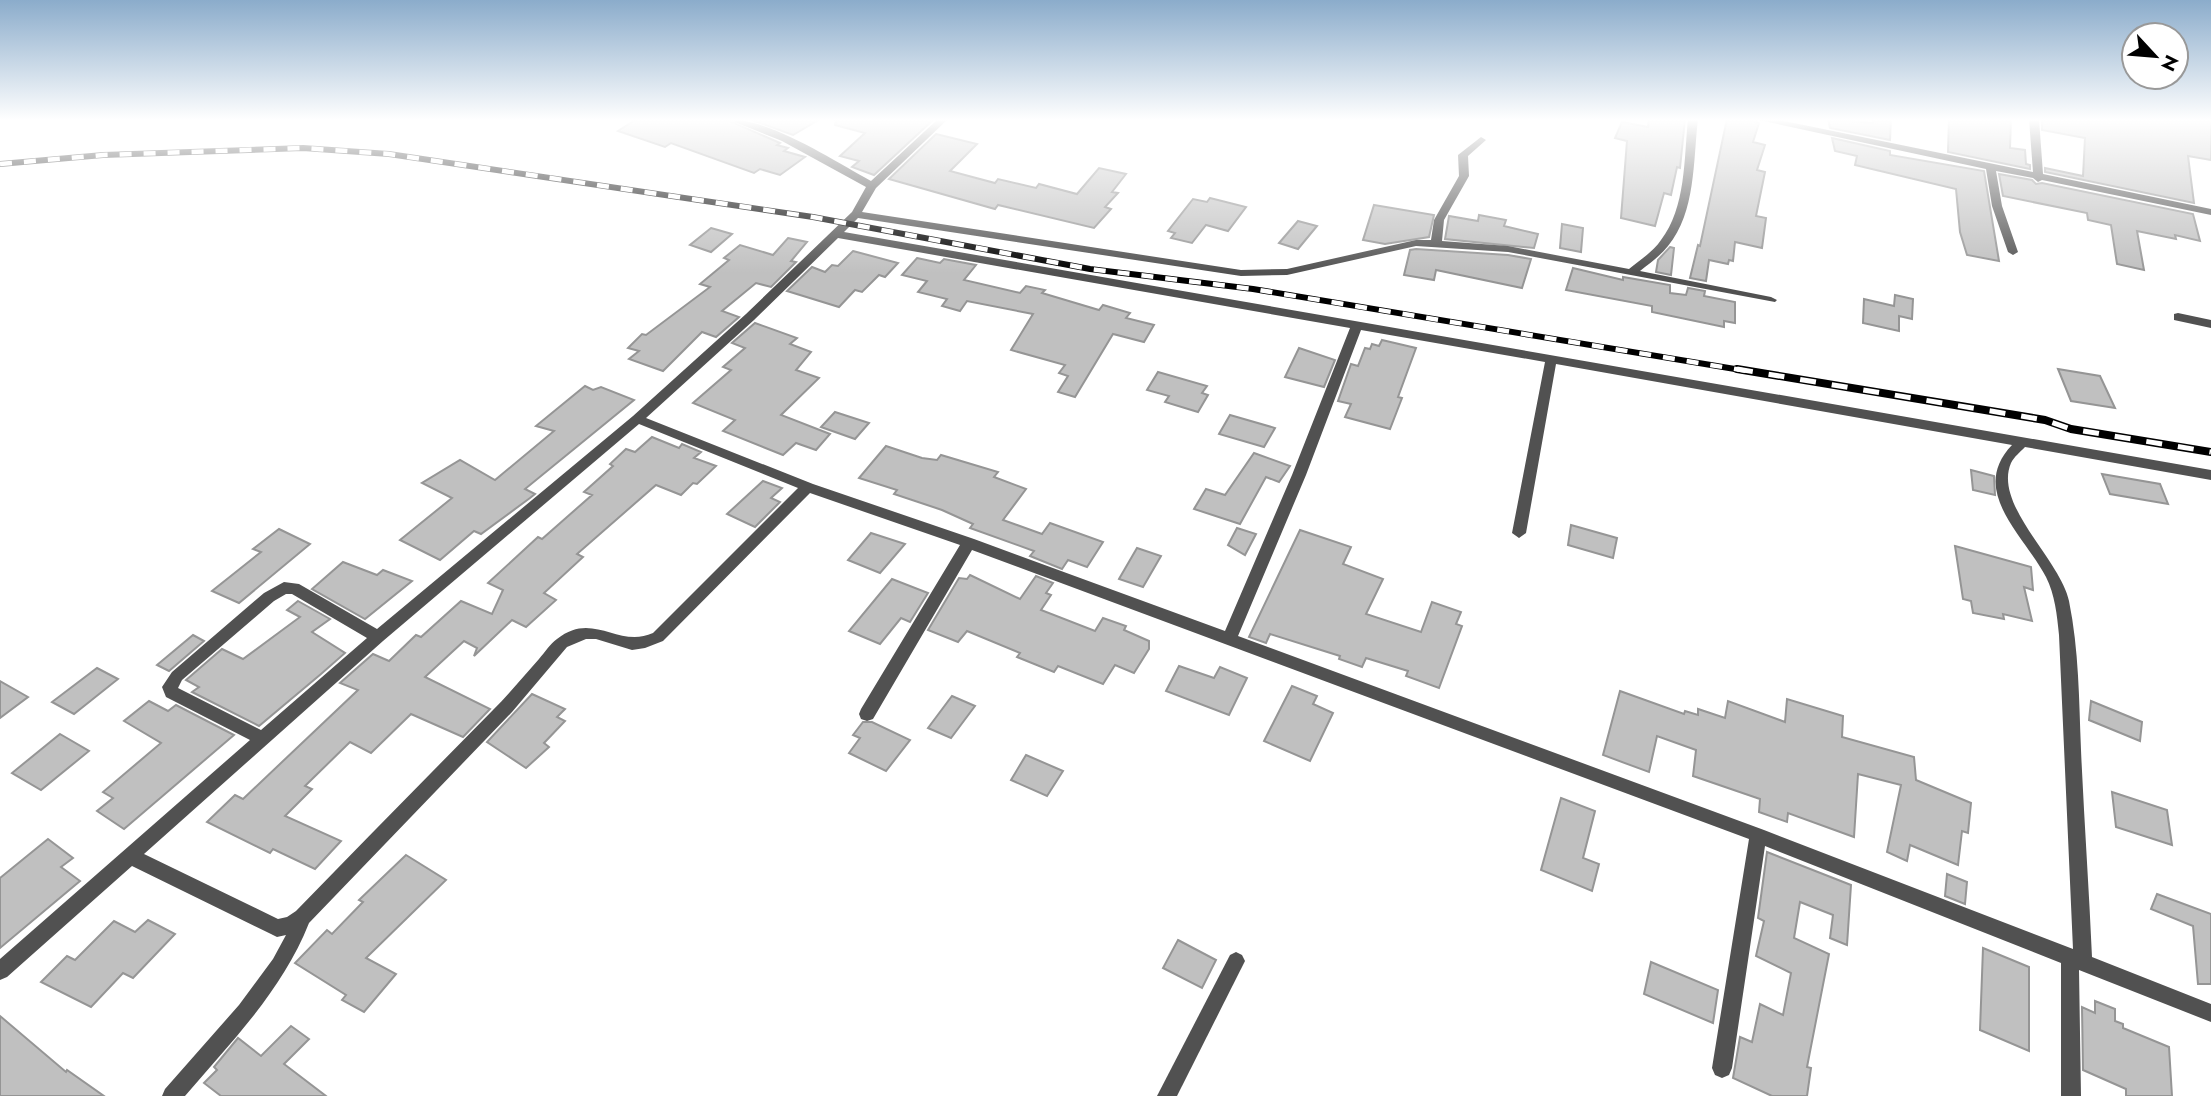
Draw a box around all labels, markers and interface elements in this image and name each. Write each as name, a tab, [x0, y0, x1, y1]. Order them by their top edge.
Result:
north arrow	[2120, 21, 2190, 91]
text: N	[2154, 51, 2185, 76]

